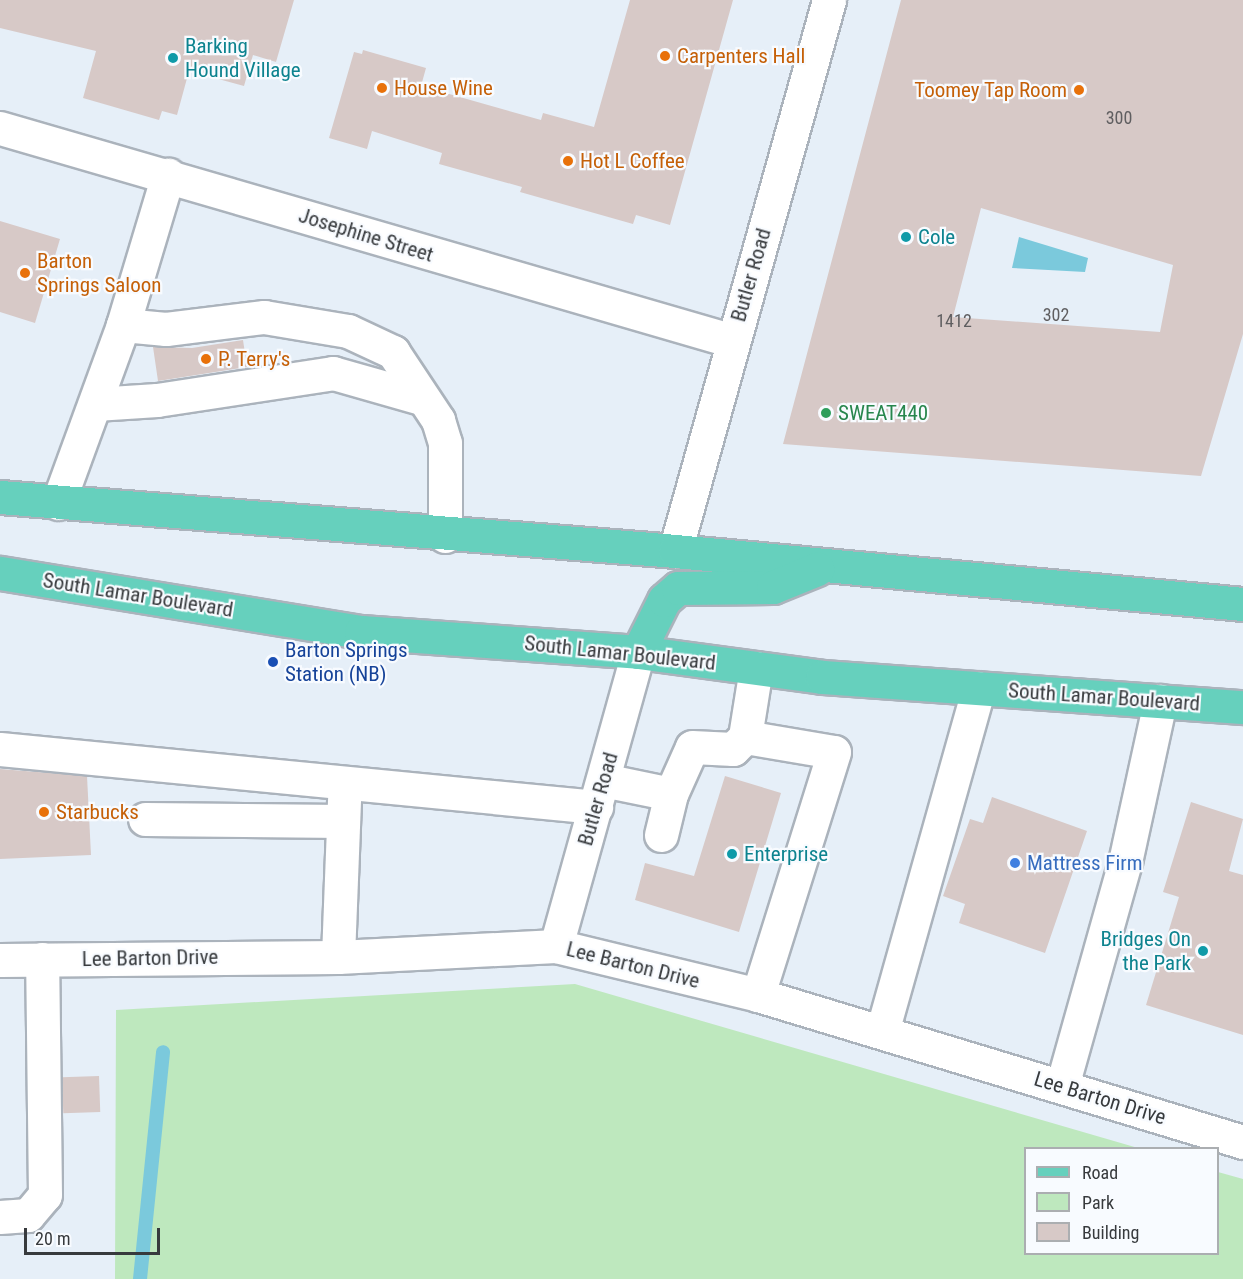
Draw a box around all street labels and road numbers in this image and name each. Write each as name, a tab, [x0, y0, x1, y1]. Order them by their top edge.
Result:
street label: Josephine Street	[296, 203, 436, 267]
street label: Butler Road	[726, 225, 776, 325]
street label: South Lamar Boulevard	[41, 568, 235, 622]
street label: South Lamar Boulevard	[523, 630, 717, 676]
street label: South Lamar Boulevard	[1007, 678, 1201, 716]
street label: Butler Road	[573, 749, 623, 849]
street label: Lee Barton Drive	[564, 936, 702, 994]
street label: Lee Barton Drive	[82, 944, 218, 972]
street label: Lee Barton Drive	[1031, 1066, 1169, 1130]

